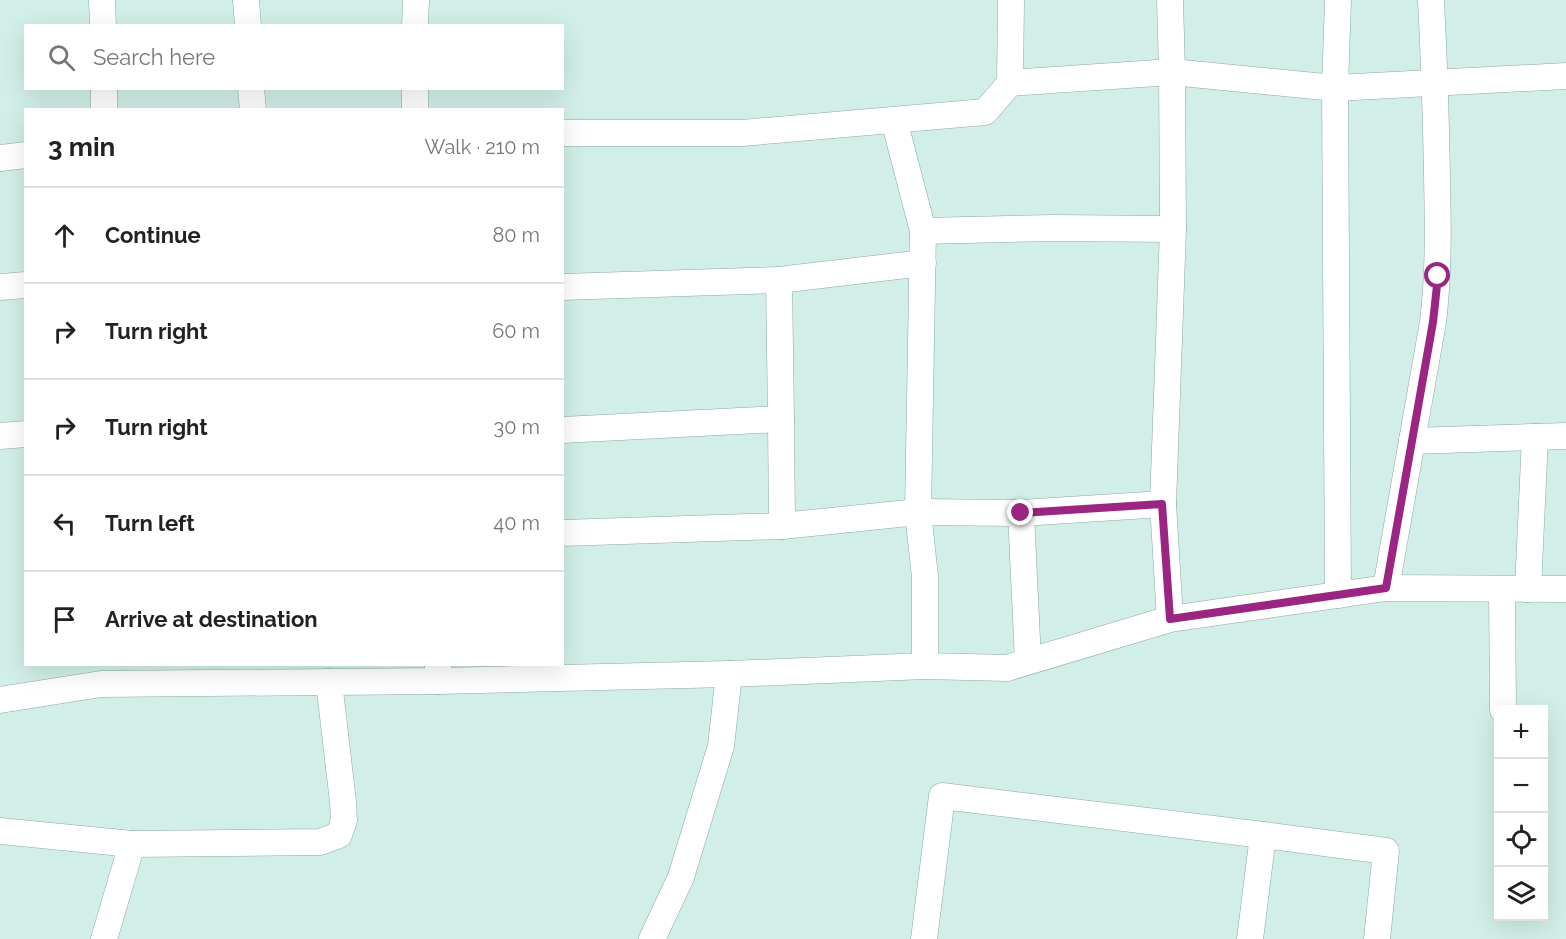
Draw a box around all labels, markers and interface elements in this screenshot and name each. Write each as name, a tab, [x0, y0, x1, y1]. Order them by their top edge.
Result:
search box	[24, 24, 564, 90]
icon: search	[45, 41, 78, 74]
text: Search here	[93, 44, 215, 70]
text: 3 min	[48, 132, 115, 162]
text: Walk · 210 m	[425, 135, 540, 159]
icon: ahead	[48, 219, 81, 252]
text: Continue	[105, 222, 201, 248]
text: 80 m	[492, 223, 540, 247]
route start	[1424, 262, 1450, 288]
icon: right	[48, 315, 81, 348]
text: Turn right	[105, 318, 208, 344]
text: 60 m	[492, 319, 540, 343]
icon: right	[48, 411, 81, 444]
text: Turn right	[105, 414, 208, 440]
text: 30 m	[494, 415, 540, 439]
route end	[1007, 499, 1033, 525]
icon: left	[48, 507, 81, 540]
text: Turn left	[105, 510, 195, 536]
text: 40 m	[493, 511, 540, 535]
icon: arrive	[48, 603, 81, 636]
text: Arrive at destination	[105, 606, 318, 632]
map controls	[1494, 705, 1548, 921]
button: +	[1494, 705, 1548, 759]
button: −	[1494, 759, 1548, 813]
button: locate	[1494, 813, 1548, 867]
button: layers	[1494, 867, 1548, 921]

